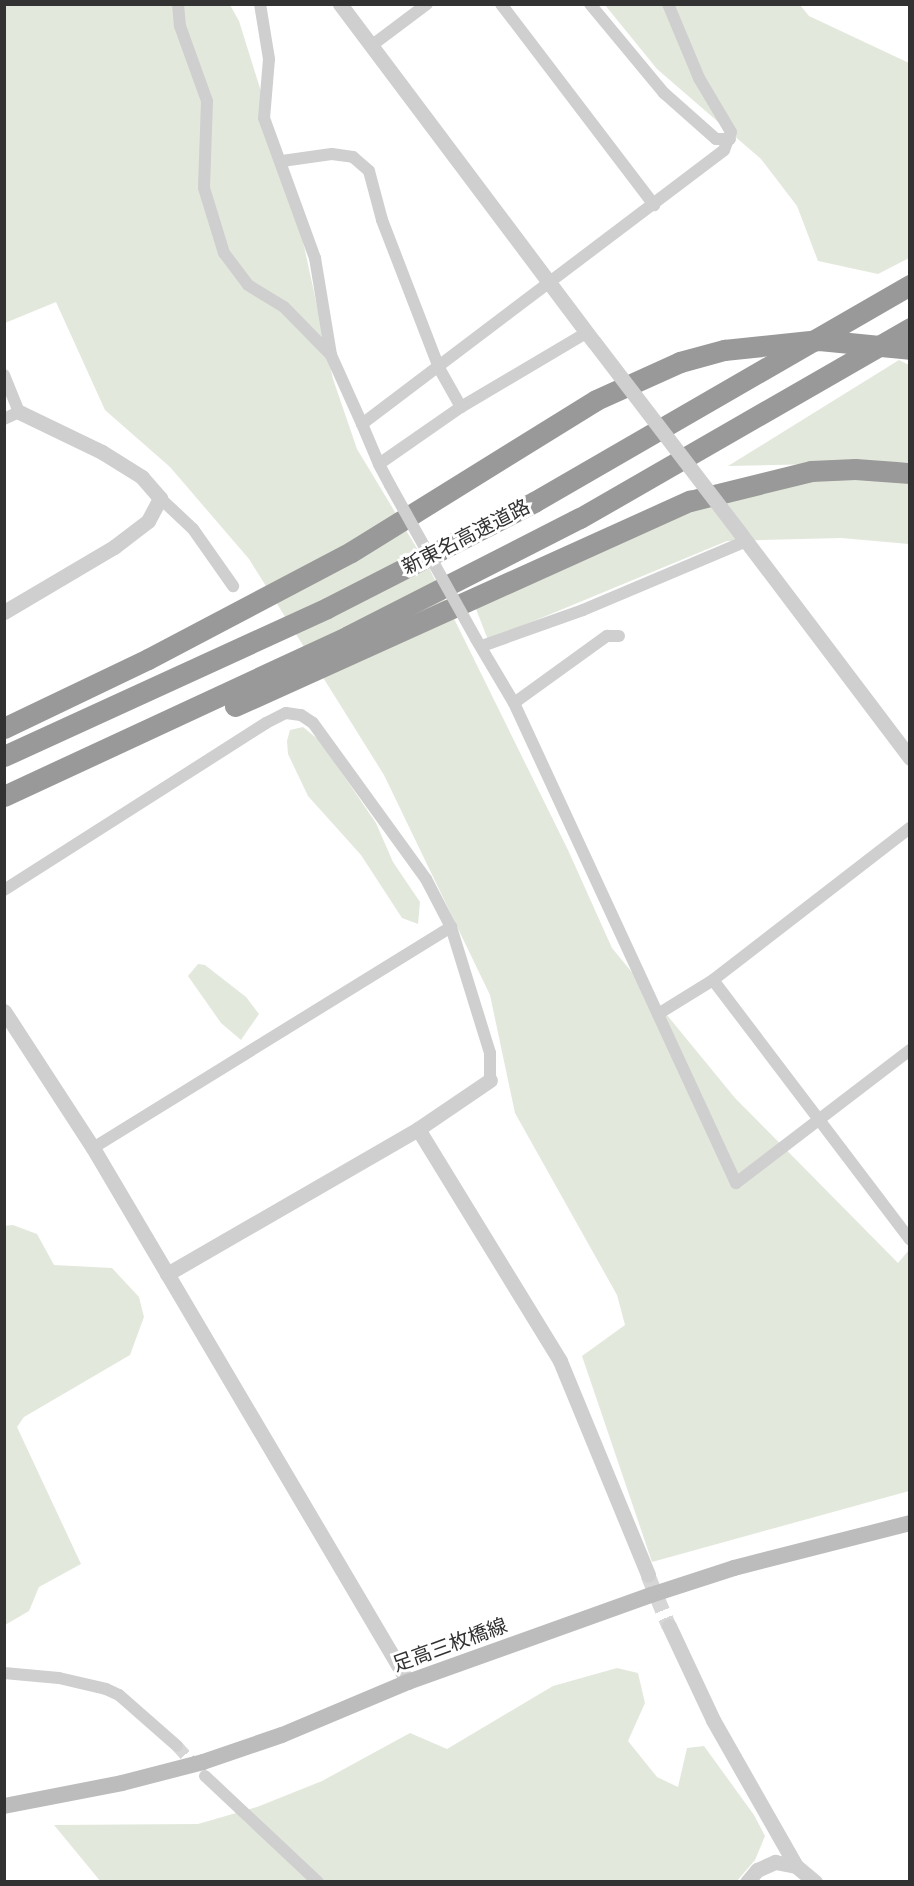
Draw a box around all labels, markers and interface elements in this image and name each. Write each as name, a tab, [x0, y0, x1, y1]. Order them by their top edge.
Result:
street label: 新東名高速道路	[398, 495, 534, 579]
street label: 足高三枚橋線	[390, 1613, 510, 1677]

